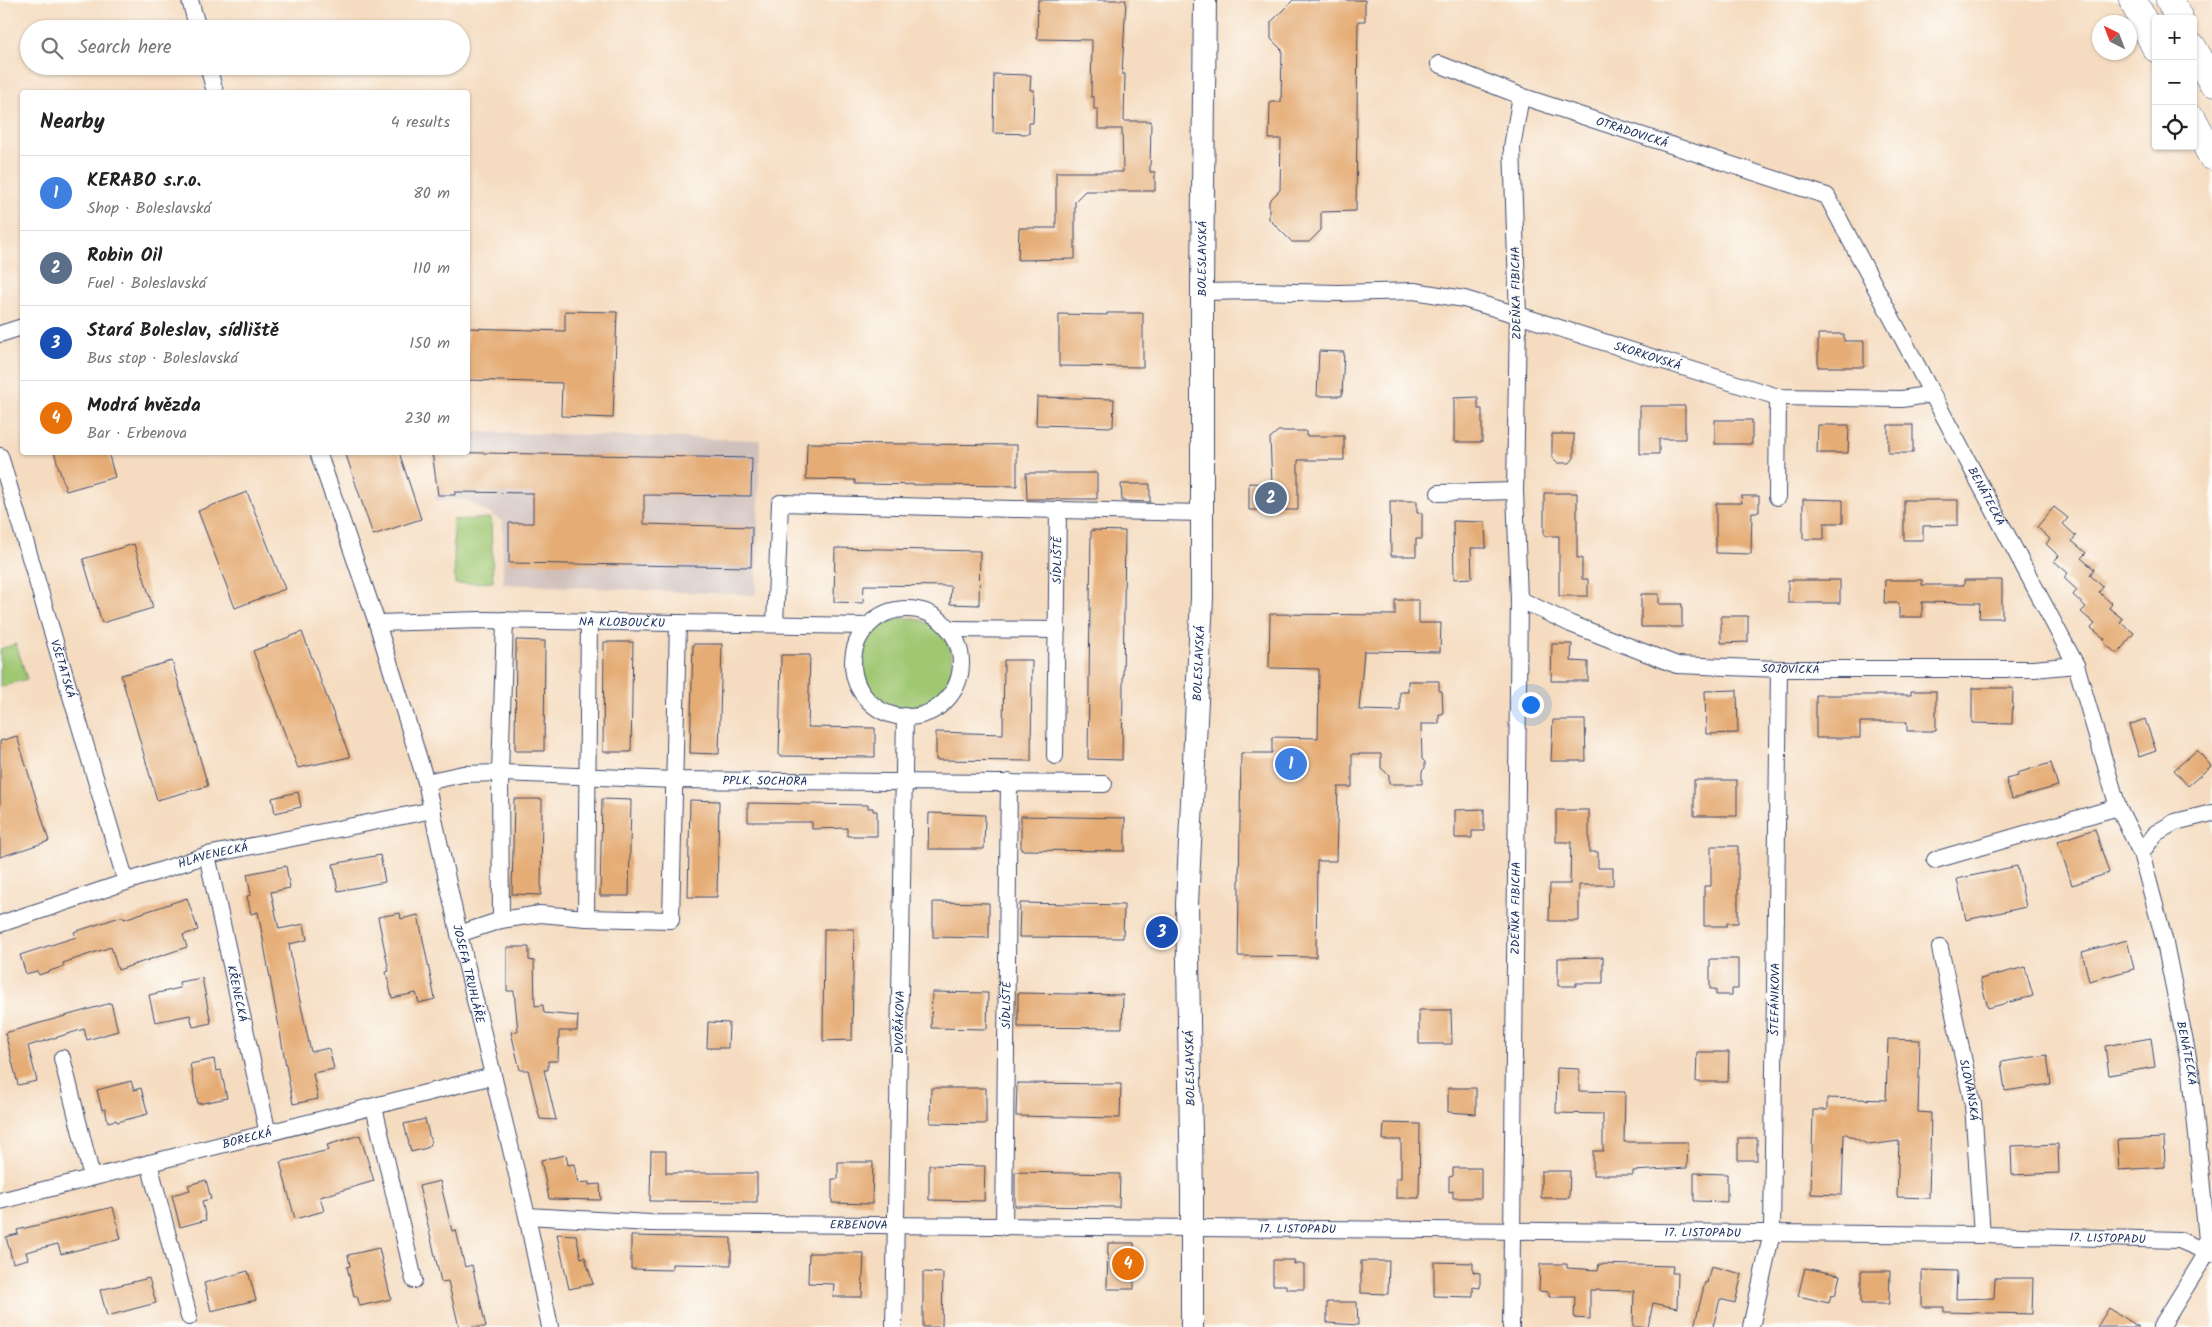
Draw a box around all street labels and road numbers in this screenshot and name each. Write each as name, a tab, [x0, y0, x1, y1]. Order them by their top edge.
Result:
street label: OTRADOVICKÁ	[1593, 112, 1671, 153]
street label: BOLESLAVSKÁ	[1193, 220, 1213, 296]
street label: ZDEŇKA FIBICHA	[1506, 246, 1527, 340]
street label: SKORKOVSKÁ	[1612, 337, 1684, 376]
street label: BENÁTECKÁ	[1962, 463, 2010, 530]
street label: SÍDLIŠTĚ	[1048, 535, 1068, 584]
street label: NA KLOBOUČKU	[579, 613, 665, 633]
street label: BOLESLAVSKÁ	[1188, 625, 1211, 702]
street label: VŠETATSKÁ	[45, 637, 80, 701]
street label: SOJOVICKÁ	[1761, 659, 1820, 679]
street label: PPLK. SOCHORA	[722, 771, 808, 791]
street label: HLAVENECKÁ	[175, 838, 250, 874]
street label: ZDEŇKA FIBICHA	[1506, 861, 1526, 955]
street label: JOSEFA TRUHLÁŘE	[447, 923, 489, 1027]
street label: ŠTEFÁNIKOVA	[1765, 963, 1785, 1036]
street label: KŘENECKÁ	[221, 964, 252, 1024]
street label: SÍDLIŠTĚ	[997, 980, 1017, 1029]
street label: DVOŘÁKOVA	[890, 990, 910, 1054]
street label: BENÁTECKÁ	[2171, 1019, 2201, 1086]
street label: BOLESLAVSKÁ	[1180, 1030, 1201, 1106]
street label: SLOVANSKÁ	[1954, 1057, 1983, 1122]
street label: BORECKÁ	[220, 1123, 274, 1154]
street label: ERBENOVA	[830, 1216, 888, 1235]
street label: 17. LISTOPADU	[1260, 1219, 1336, 1239]
street label: 17. LISTOPADU	[1665, 1223, 1741, 1243]
street label: 17. LISTOPADU	[2069, 1228, 2146, 1249]

